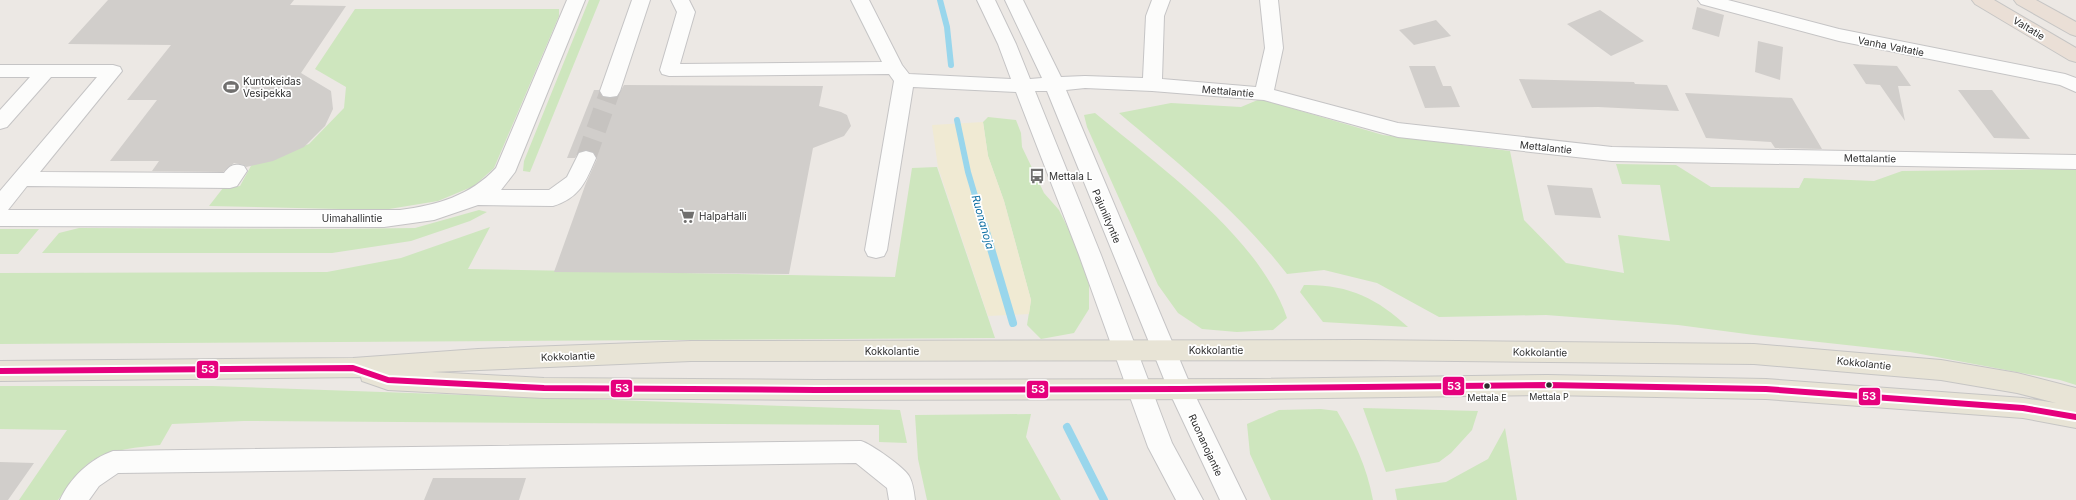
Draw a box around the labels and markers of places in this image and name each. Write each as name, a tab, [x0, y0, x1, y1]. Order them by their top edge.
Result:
place label: Kuntokeidas Vesipekka	[243, 75, 301, 99]
sports icon: Kuntokeidas Vesipekka	[222, 78, 240, 96]
bus stop icon: Mettala L	[1028, 167, 1046, 185]
place label: Mettala L	[1049, 170, 1093, 182]
supermarket icon: HalpaHalli	[678, 207, 696, 225]
place label: HalpaHalli	[699, 210, 747, 222]
marker: Mettala P	[1544, 380, 1554, 390]
marker: Mettala E	[1482, 381, 1492, 391]
place label: Mettala P	[1529, 391, 1569, 402]
place label: Mettala E	[1467, 392, 1507, 403]

